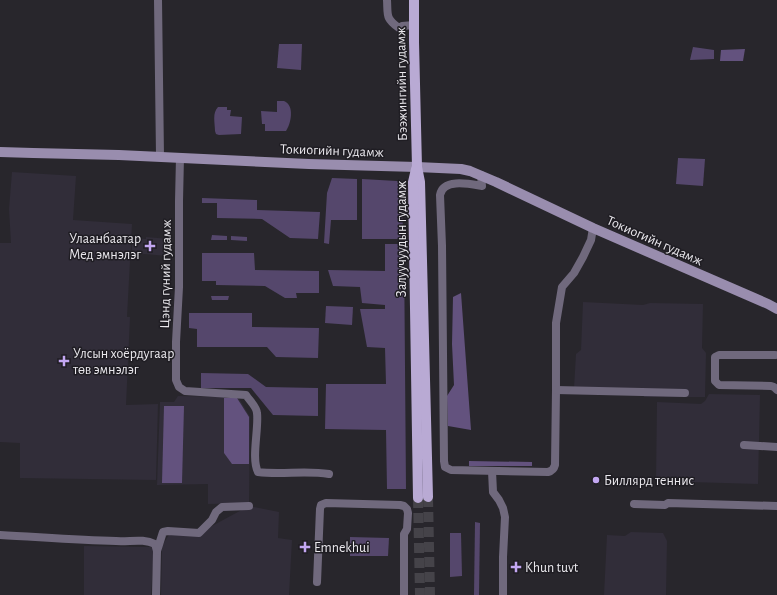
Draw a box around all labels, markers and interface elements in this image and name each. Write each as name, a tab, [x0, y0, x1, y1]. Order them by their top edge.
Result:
street label: Бээжингийн гудамж	[394, 27, 410, 141]
street label: Токиогийн гудамж	[280, 142, 384, 160]
street label: Залуучуудын гудамж	[395, 181, 409, 297]
street label: Токиогийн гудамж	[604, 213, 705, 268]
street label: Цэнд гүний гудамж	[158, 219, 174, 329]
place label: Улаанбаатар Мед эмнэлэг	[69, 232, 141, 262]
marker: Улаанбаатар Мед эмнэлэг	[144, 240, 156, 252]
place label: Улсын хоёрдугаар төв эмнэлэг	[72, 347, 174, 377]
marker: Улсын хоёрдугаар төв эмнэлэг	[58, 355, 70, 367]
place label: Биллярд теннис	[604, 474, 695, 488]
marker: Биллярд теннис	[591, 475, 601, 485]
marker: Emnekhui	[299, 541, 311, 553]
place label: Emnekhui	[314, 541, 370, 555]
marker: Khun tuvt	[510, 561, 522, 573]
place label: Khun tuvt	[525, 561, 579, 575]

